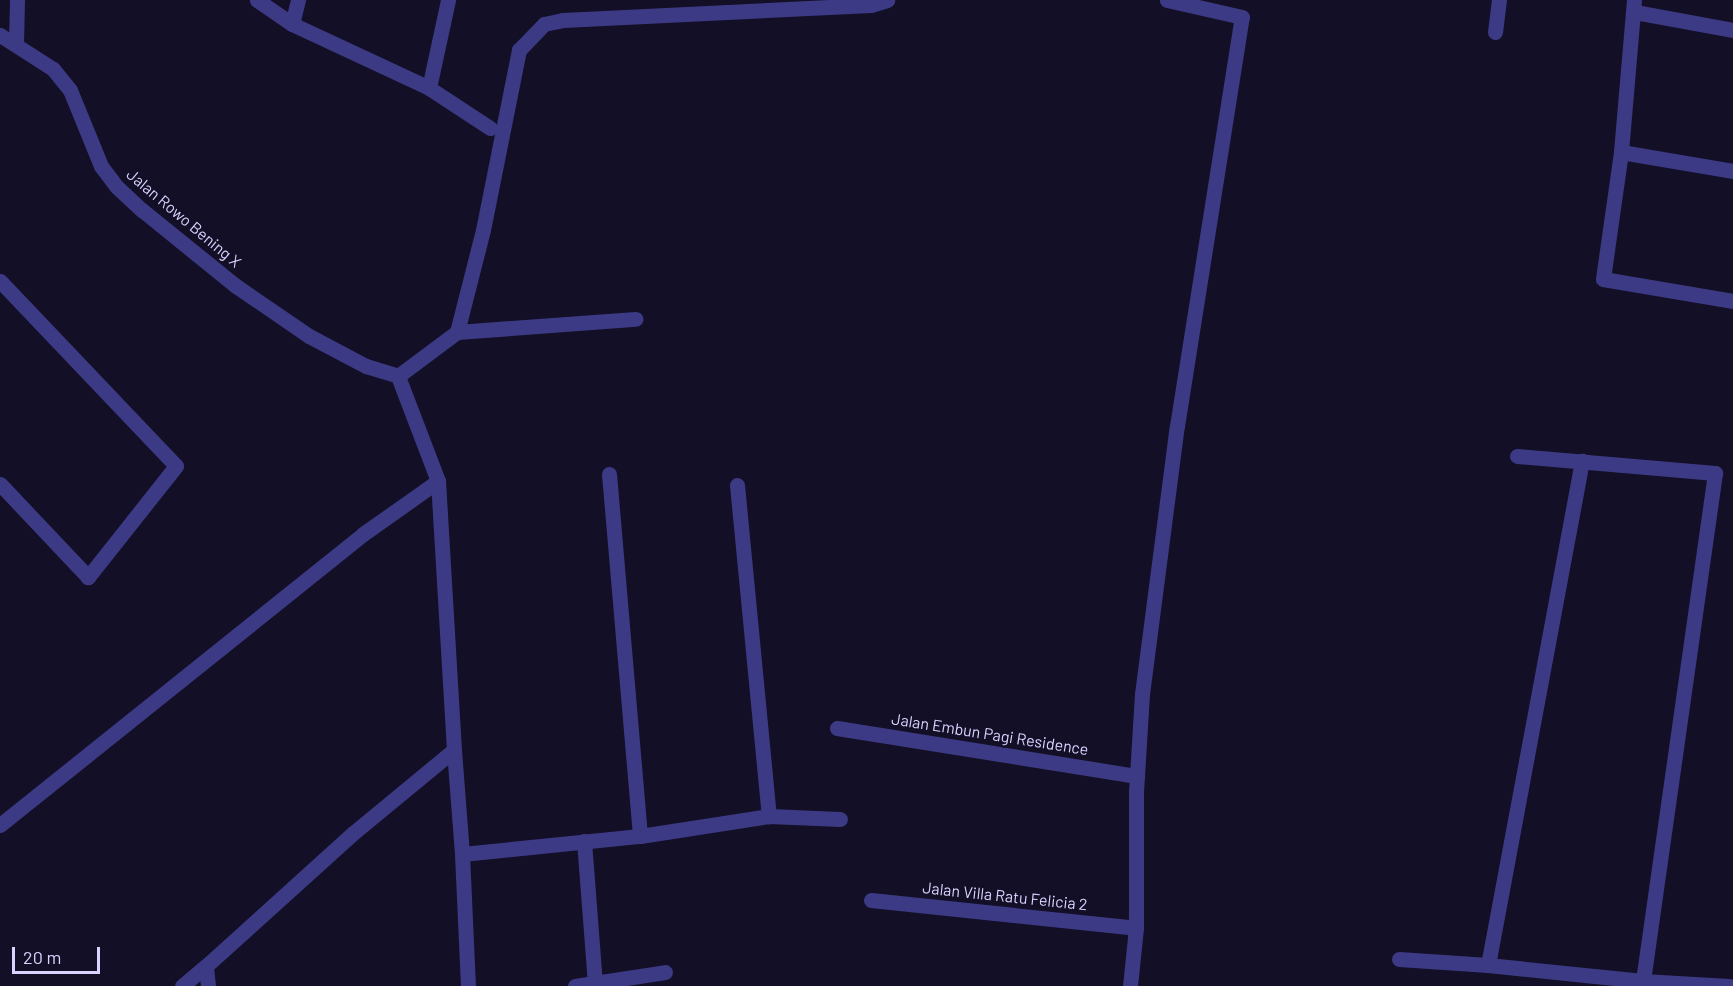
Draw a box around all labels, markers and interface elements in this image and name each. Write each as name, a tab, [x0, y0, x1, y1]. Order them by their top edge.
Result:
street label: Jalan Rowo Bening X	[123, 165, 245, 271]
street label: Jalan Embun Pagi Residence	[890, 709, 1090, 759]
street label: Jalan Villa Ratu Felicia 2	[921, 878, 1089, 914]
scale bar	[15, 935, 104, 973]
text: 20 m	[23, 946, 61, 968]

